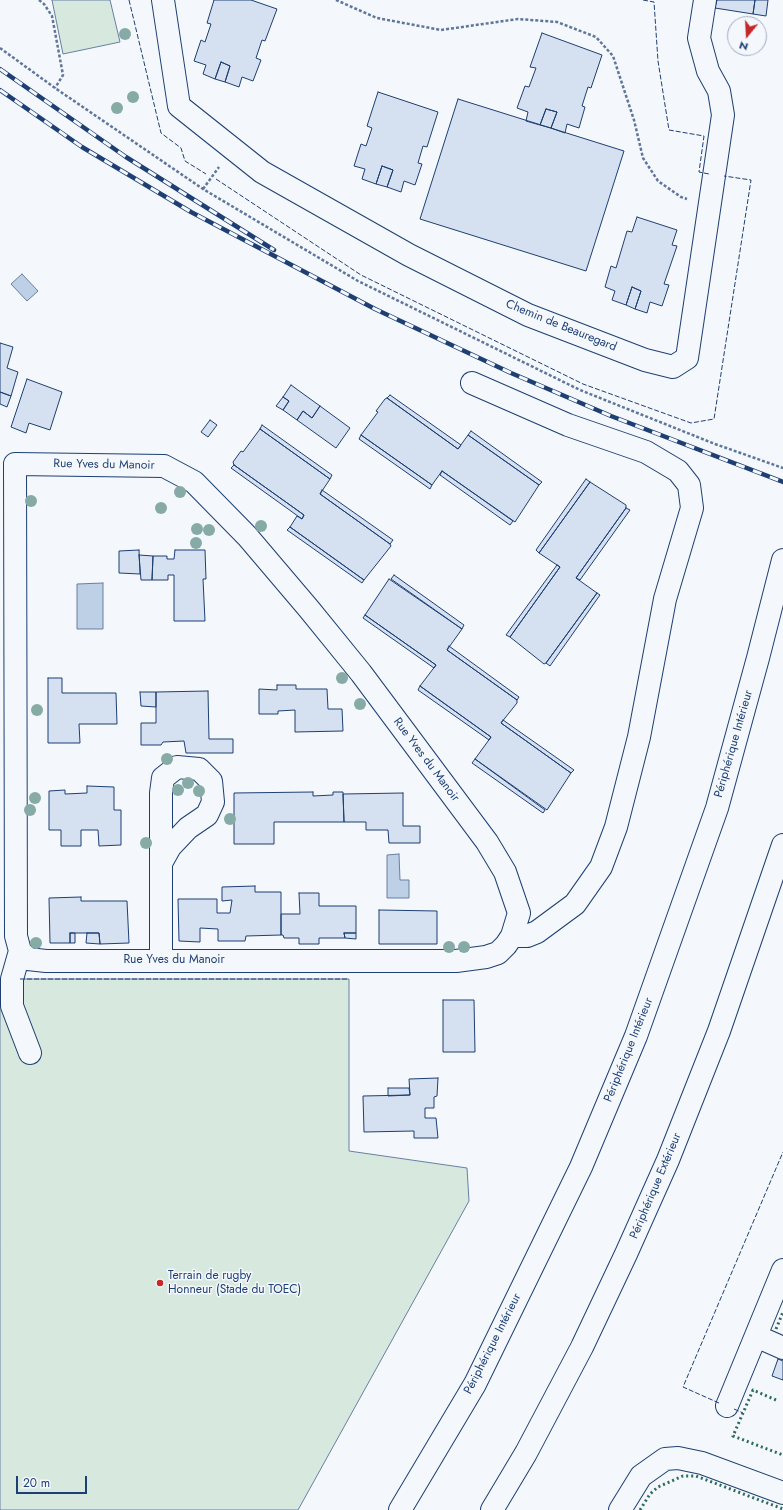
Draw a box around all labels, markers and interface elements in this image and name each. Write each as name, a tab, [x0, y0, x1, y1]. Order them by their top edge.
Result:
north arrow	[727, 16, 767, 56]
text: N	[737, 38, 750, 55]
street label: Chemin de Beauregard	[503, 297, 619, 355]
street label: Rue Yves du Manoir	[53, 457, 155, 473]
street label: Périphérique Intérieur	[712, 689, 756, 799]
street label: Rue Yves du Manoir	[390, 715, 462, 805]
street label: Rue Yves du Manoir	[123, 953, 225, 967]
street label: Périphérique Intérieur	[601, 996, 657, 1104]
street label: Périphérique Extérieur	[627, 1131, 685, 1241]
place label: Terrain de rugby Honneur (Stade du TOEC)	[168, 1269, 301, 1297]
marker: Terrain de rugby Honneur (Stade du TOEC)	[155, 1278, 165, 1288]
street label: Périphérique Intérieur	[461, 1291, 525, 1397]
scale bar	[18, 1468, 89, 1494]
text: 20 m	[23, 1474, 50, 1492]

